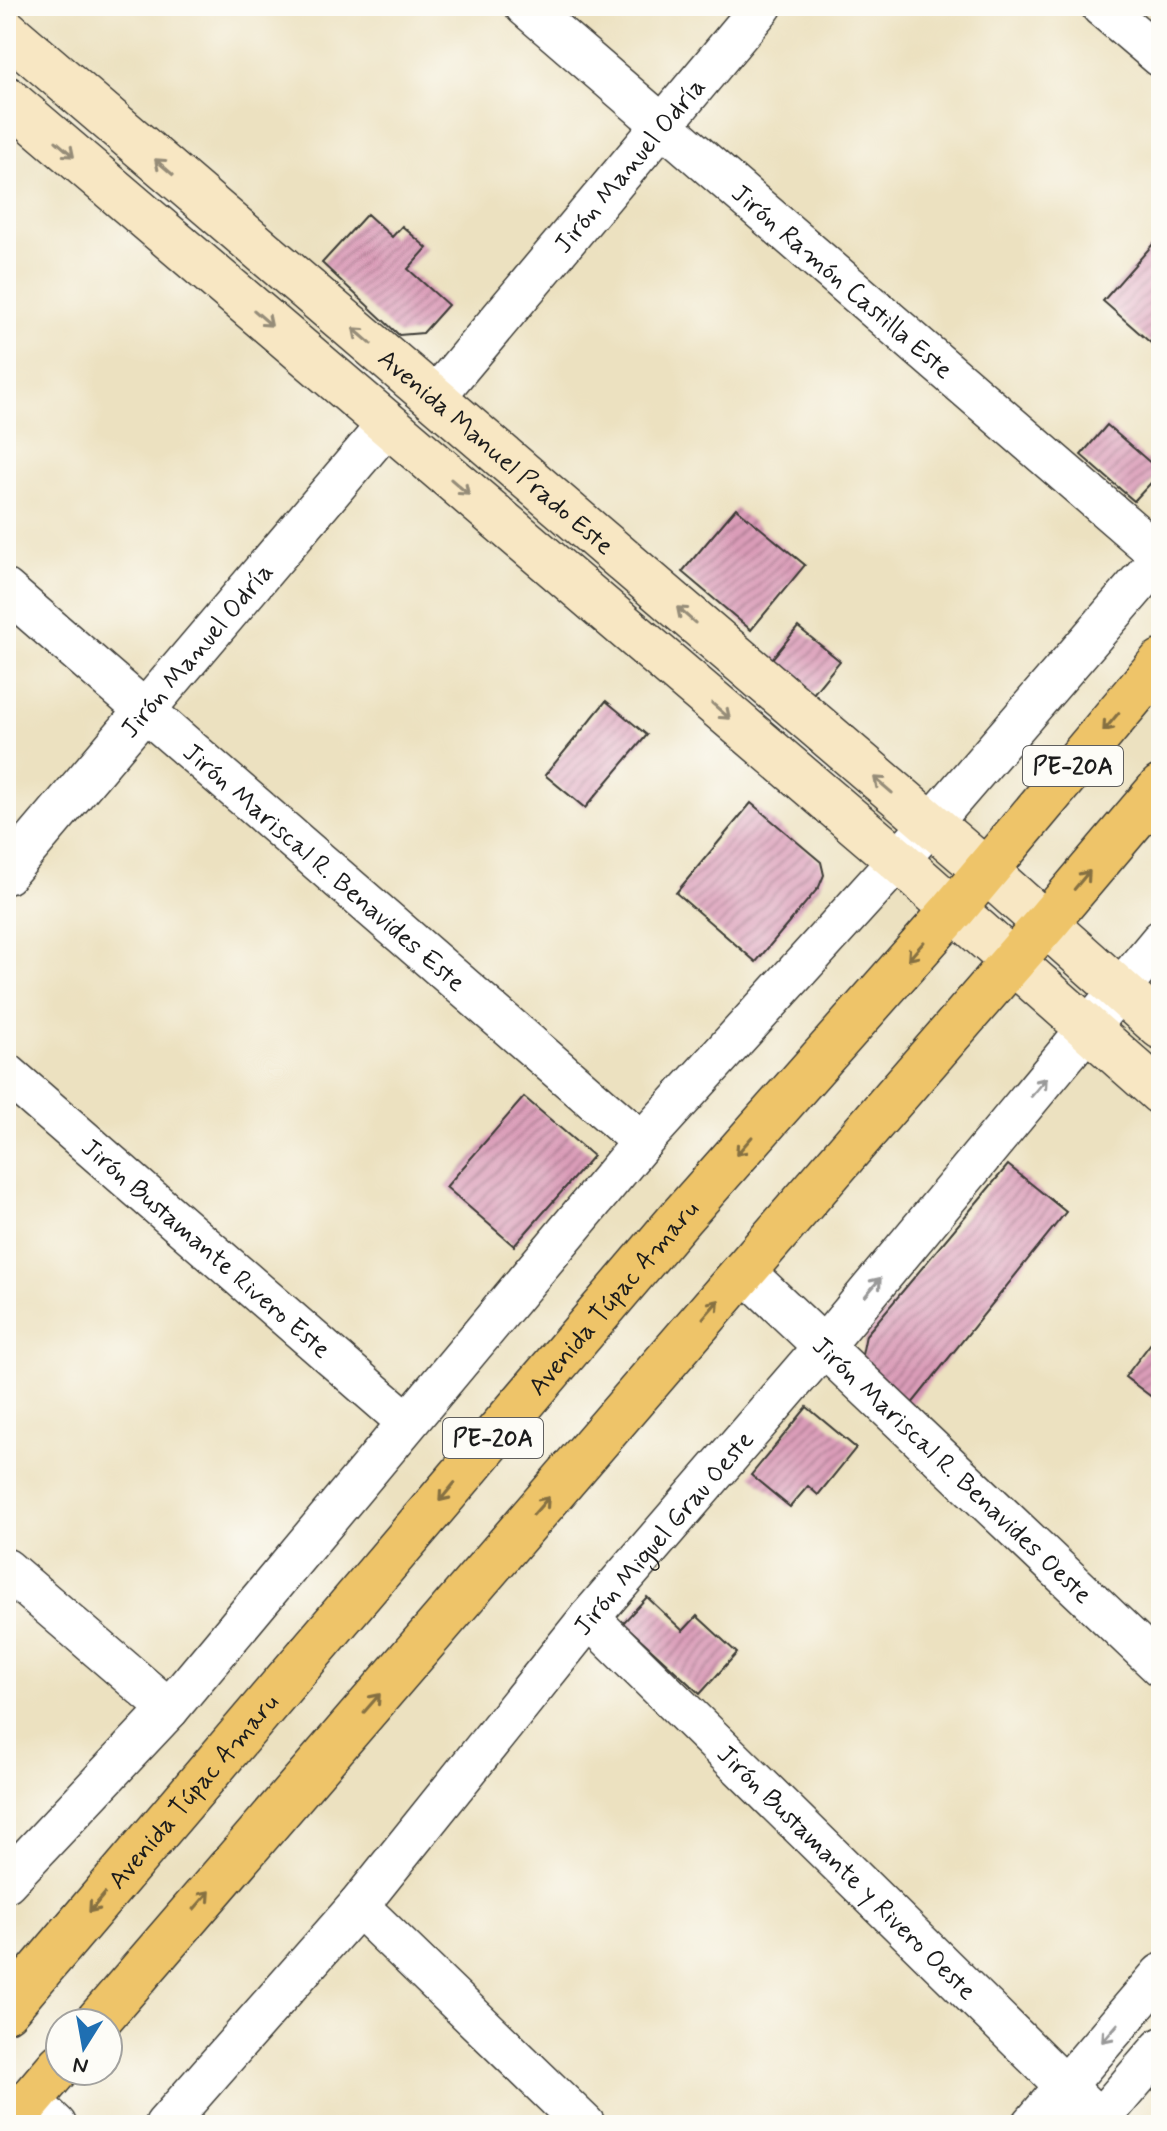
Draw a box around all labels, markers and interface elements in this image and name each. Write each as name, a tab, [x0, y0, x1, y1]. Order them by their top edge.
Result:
street label: Jirón Manuel Odría	[547, 71, 714, 261]
one-way arrow	[55, 140, 75, 158]
one-way arrow	[155, 158, 175, 176]
street label: Jirón Ramón Castilla Este	[723, 177, 959, 388]
one-way arrow	[252, 309, 272, 327]
one-way arrow	[352, 327, 372, 345]
street label: Avenida Manuel Prado Este	[370, 342, 620, 564]
one-way arrow	[449, 478, 470, 496]
street label: Jirón Manuel Odría	[114, 556, 282, 746]
one-way arrow	[676, 606, 697, 624]
one-way arrow	[711, 702, 731, 720]
one-way arrow	[1102, 711, 1120, 731]
street label: Jirón Mariscal R. Benavides Este	[175, 736, 472, 1000]
road number: PE-20A	[1023, 746, 1123, 786]
one-way arrow	[874, 776, 894, 794]
one-way arrow	[1073, 871, 1091, 891]
one-way arrow	[907, 940, 925, 960]
one-way arrow	[1030, 1077, 1048, 1098]
street label: Jirón Bustamante Rivero Este	[74, 1131, 337, 1367]
one-way arrow	[735, 1135, 753, 1155]
street label: Avenida Túpac Amaru	[521, 1194, 707, 1404]
one-way arrow	[864, 1277, 882, 1298]
one-way arrow	[702, 1299, 720, 1320]
street label: Jirón Mariscal R. Benavides Oeste	[804, 1330, 1099, 1612]
road number: PE-20A	[443, 1418, 543, 1458]
street label: Jirón Miguel Grau Oeste	[567, 1424, 762, 1643]
one-way arrow	[438, 1481, 456, 1502]
one-way arrow	[532, 1497, 550, 1517]
street label: Avenida Túpac Amaru	[101, 1687, 287, 1897]
one-way arrow	[363, 1694, 381, 1714]
street label: Jirón Bustamante y Rivero Oeste	[709, 1738, 983, 2008]
one-way arrow	[193, 1891, 211, 1911]
one-way arrow	[88, 1893, 106, 1913]
north arrow	[44, 2007, 124, 2087]
one-way arrow	[1101, 2023, 1119, 2043]
text: N	[71, 2050, 90, 2080]

